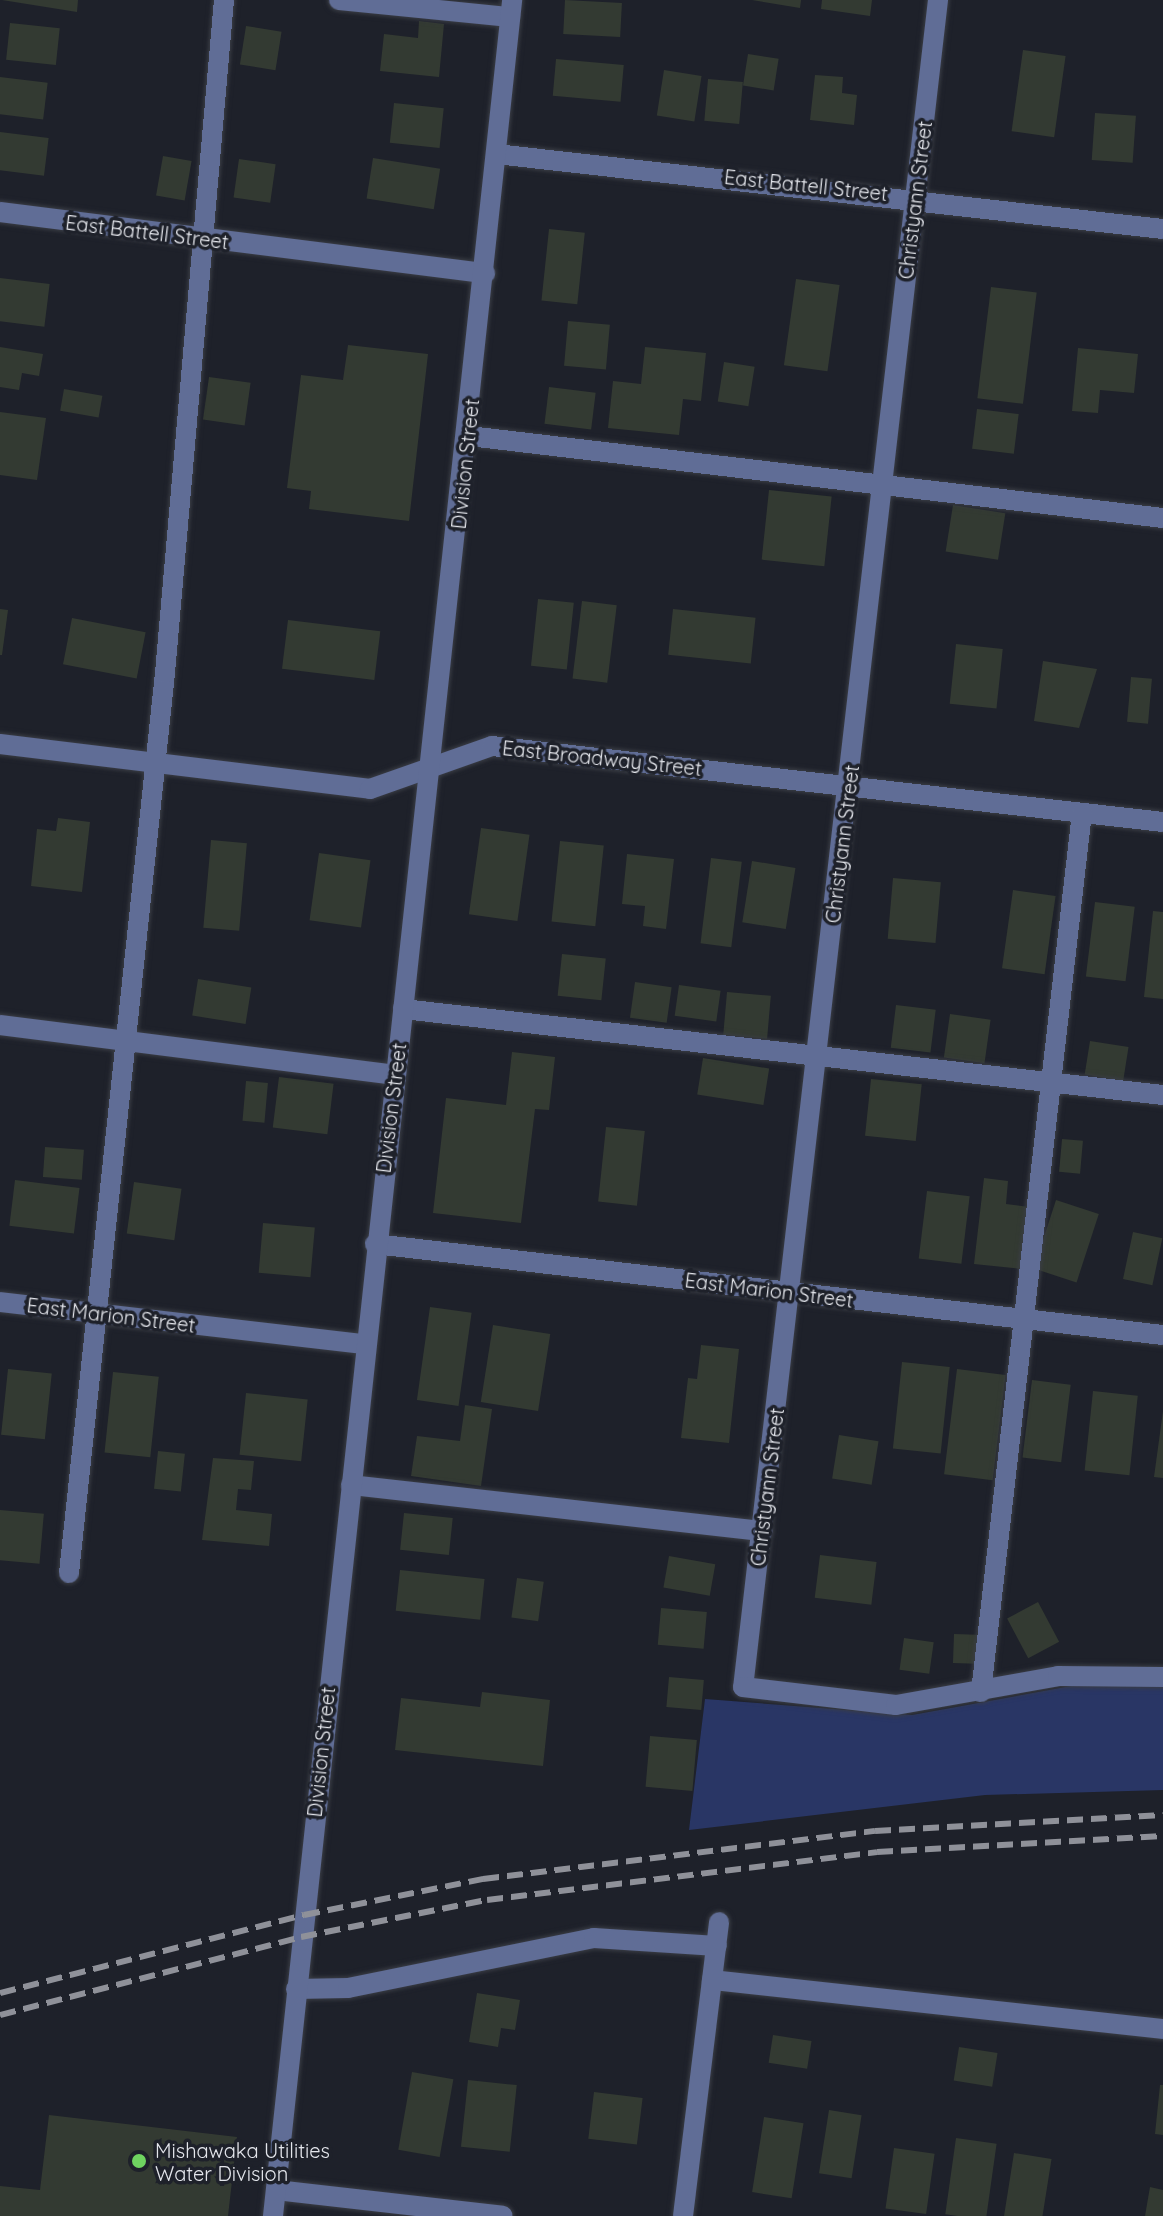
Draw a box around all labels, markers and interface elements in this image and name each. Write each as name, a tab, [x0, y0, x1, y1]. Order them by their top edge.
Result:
street label: Christyann Street	[893, 119, 937, 281]
street label: East Battell Street	[723, 164, 889, 206]
street label: East Battell Street	[64, 210, 230, 254]
street label: Division Street	[446, 398, 484, 530]
street label: East Broadway Street	[501, 736, 703, 780]
street label: Christyann Street	[820, 763, 864, 925]
street label: Division Street	[371, 1042, 411, 1174]
street label: East Marion Street	[683, 1268, 855, 1312]
street label: East Marion Street	[25, 1293, 197, 1337]
street label: Christyann Street	[745, 1406, 789, 1568]
street label: Division Street	[302, 1686, 340, 1818]
place label: Mishawaka Utilities Water Division	[155, 2138, 330, 2185]
marker: Mishawaka Utilities Water Division	[130, 2152, 148, 2170]

